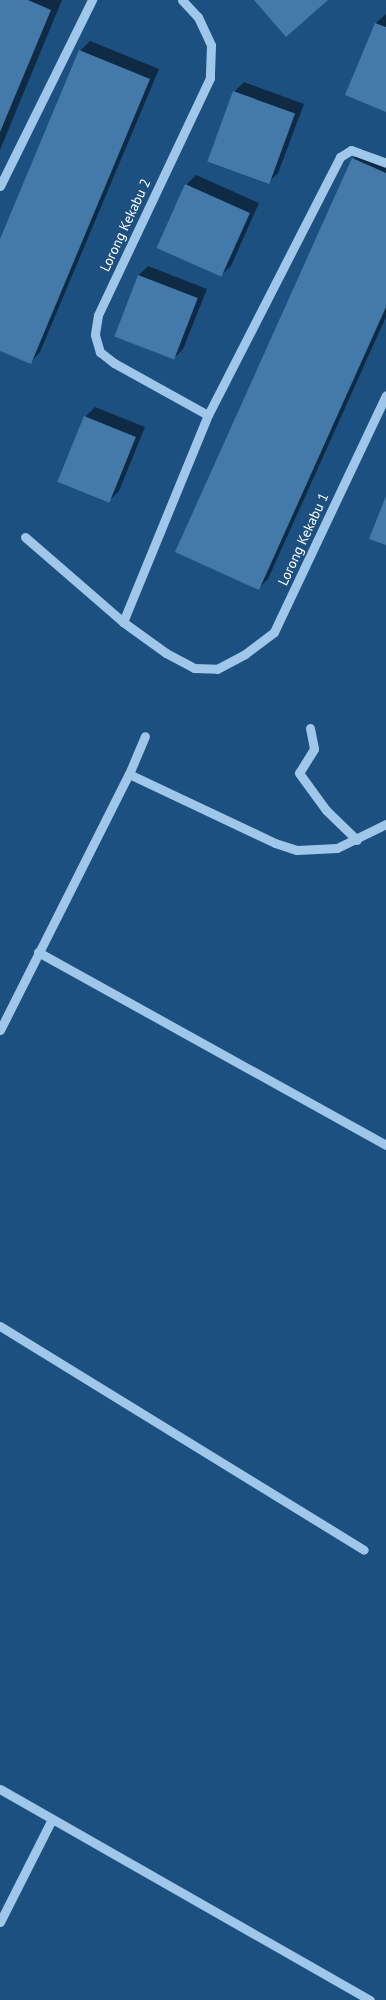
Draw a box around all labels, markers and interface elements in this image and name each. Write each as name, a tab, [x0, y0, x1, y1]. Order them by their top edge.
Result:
street label: Lorong Kekabu 2	[96, 176, 154, 274]
street label: Lorong Kekabu 1	[274, 490, 332, 588]

